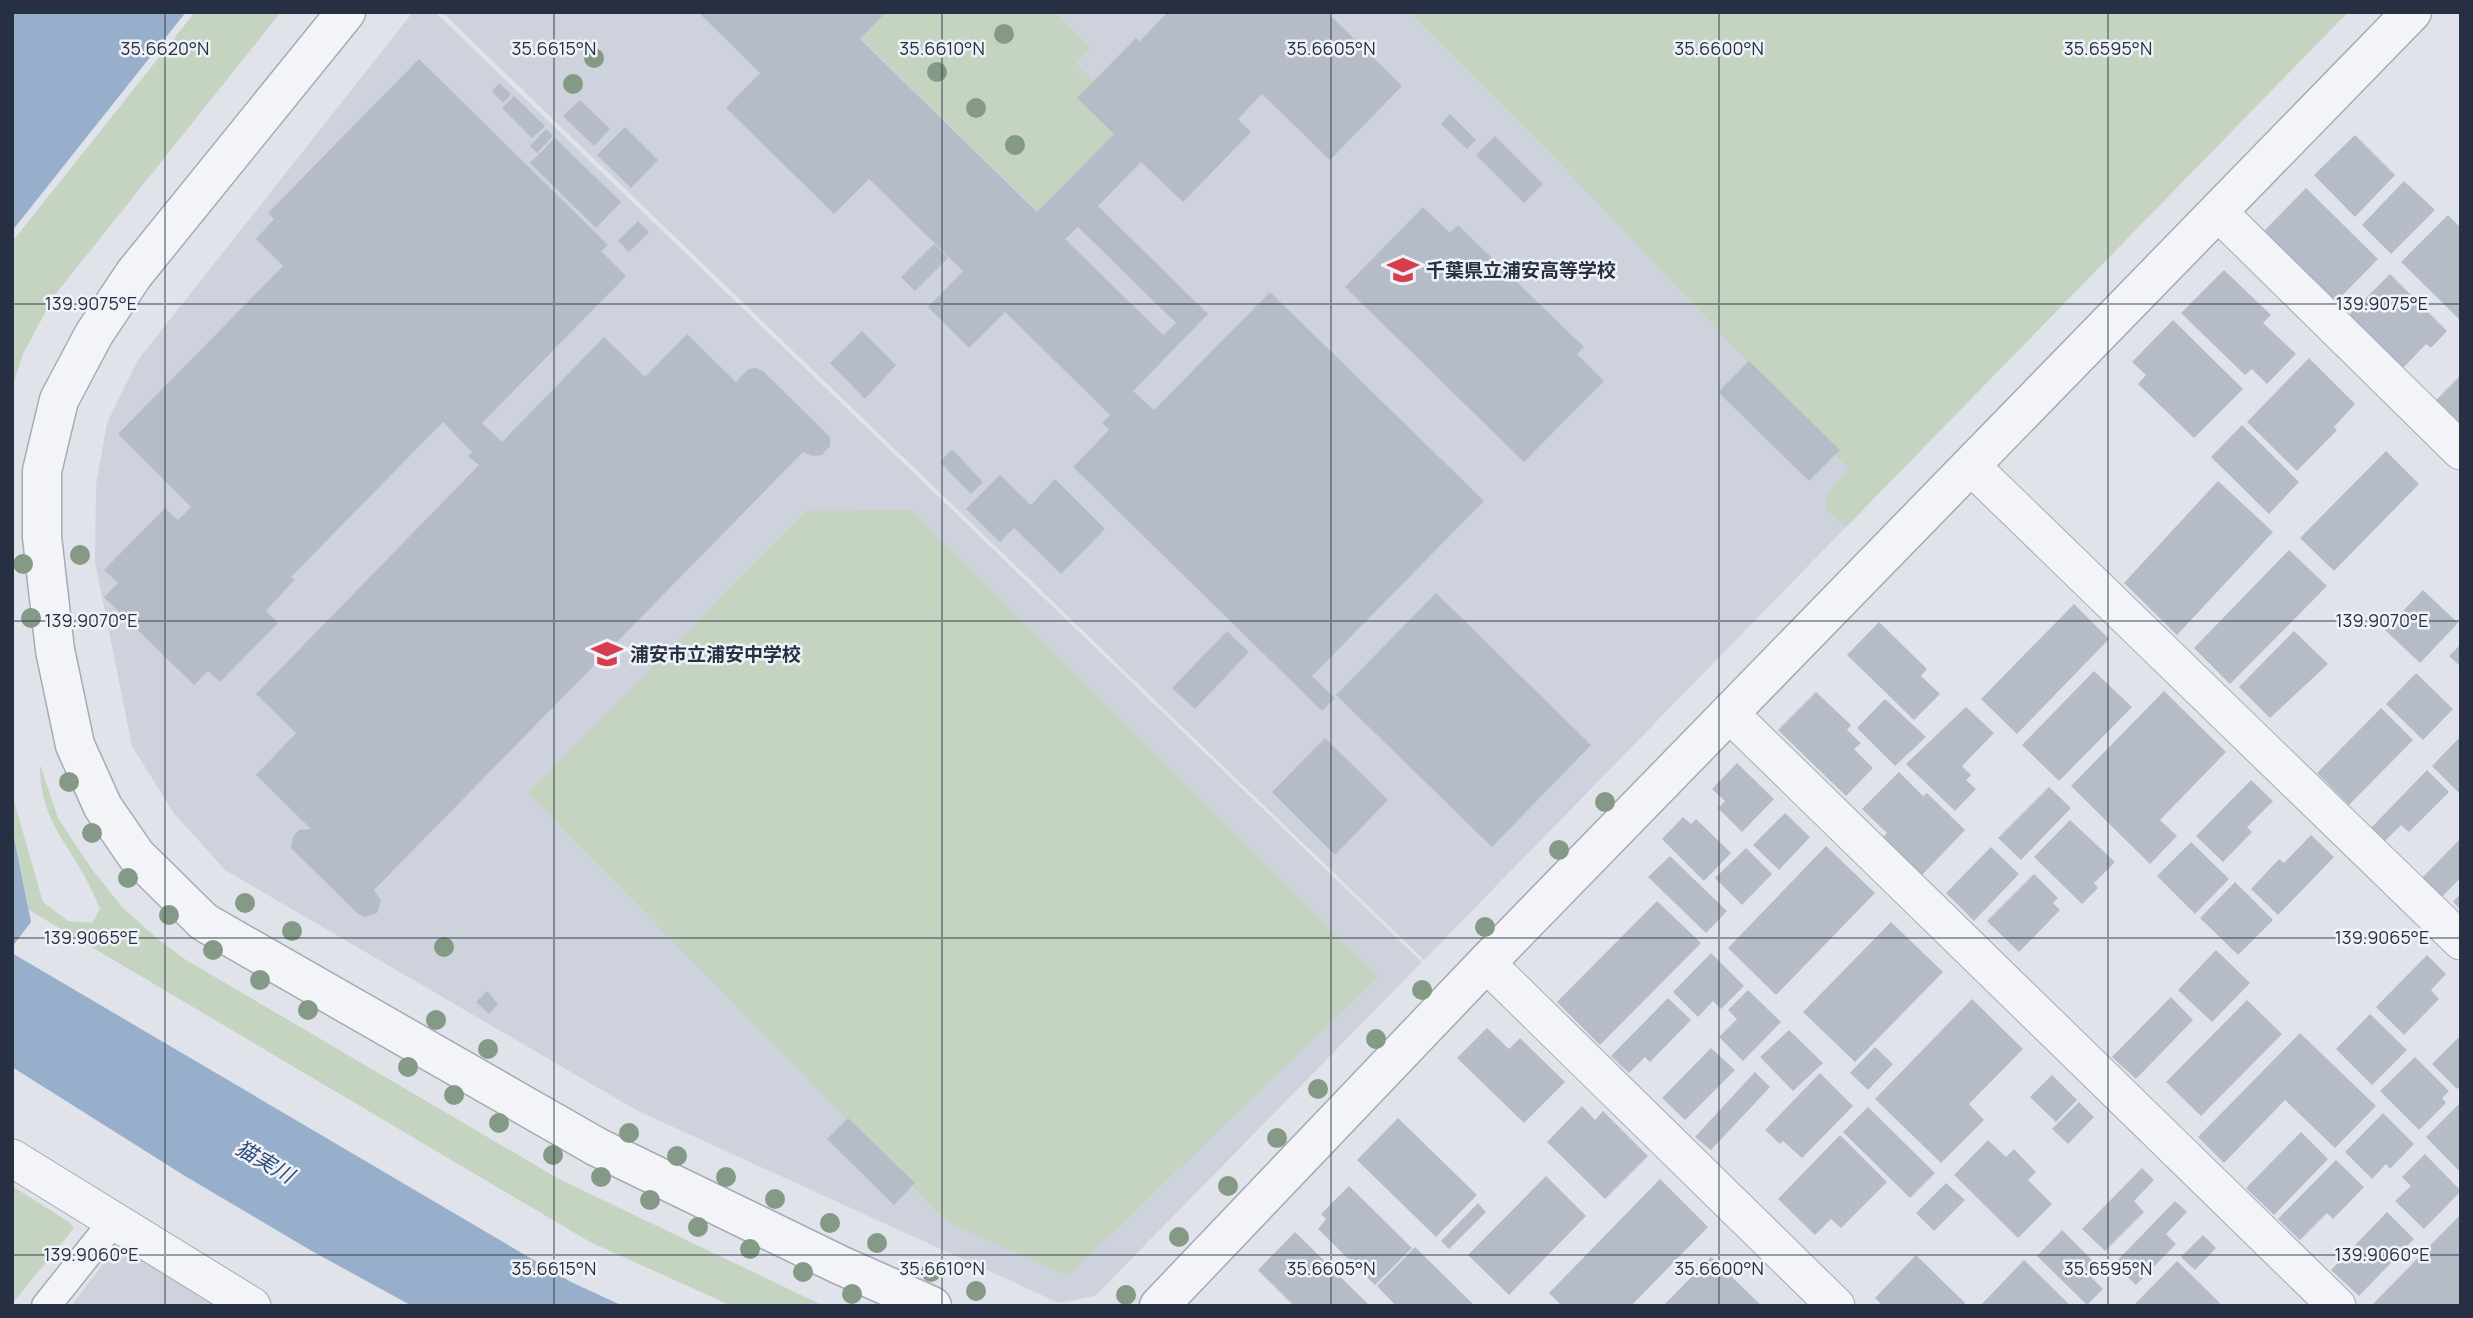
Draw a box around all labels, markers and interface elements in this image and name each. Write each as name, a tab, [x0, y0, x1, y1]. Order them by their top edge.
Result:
text: 35.6620°N	[121, 36, 209, 60]
text: 35.6615°N	[512, 36, 596, 60]
text: 35.6610°N	[899, 36, 985, 60]
text: 35.6605°N	[1286, 36, 1376, 60]
text: 35.6600°N	[1674, 36, 1764, 60]
text: 35.6595°N	[2064, 36, 2152, 60]
school or university icon: 千葉県立浦安高等学校	[1386, 253, 1420, 287]
place label: 千葉県立浦安高等学校	[1426, 257, 1616, 283]
text: 139.9075°E	[45, 291, 137, 315]
text: 139.9075°E	[2336, 291, 2428, 315]
text: 139.9070°E	[45, 608, 137, 632]
text: 139.9070°E	[2336, 608, 2428, 632]
school or university icon: 浦安市立浦安中学校	[590, 637, 624, 671]
place label: 浦安市立浦安中学校	[630, 641, 801, 667]
text: 139.9065°E	[44, 925, 138, 949]
text: 139.9065°E	[2335, 925, 2429, 949]
water label: 猫実川	[231, 1133, 301, 1190]
text: 139.9060°E	[43, 1242, 139, 1266]
text: 139.9060°E	[2334, 1242, 2430, 1266]
text: 35.6615°N	[512, 1256, 596, 1280]
text: 35.6610°N	[899, 1256, 985, 1280]
text: 35.6605°N	[1286, 1256, 1376, 1280]
text: 35.6600°N	[1674, 1256, 1764, 1280]
text: 35.6595°N	[2064, 1256, 2152, 1280]

